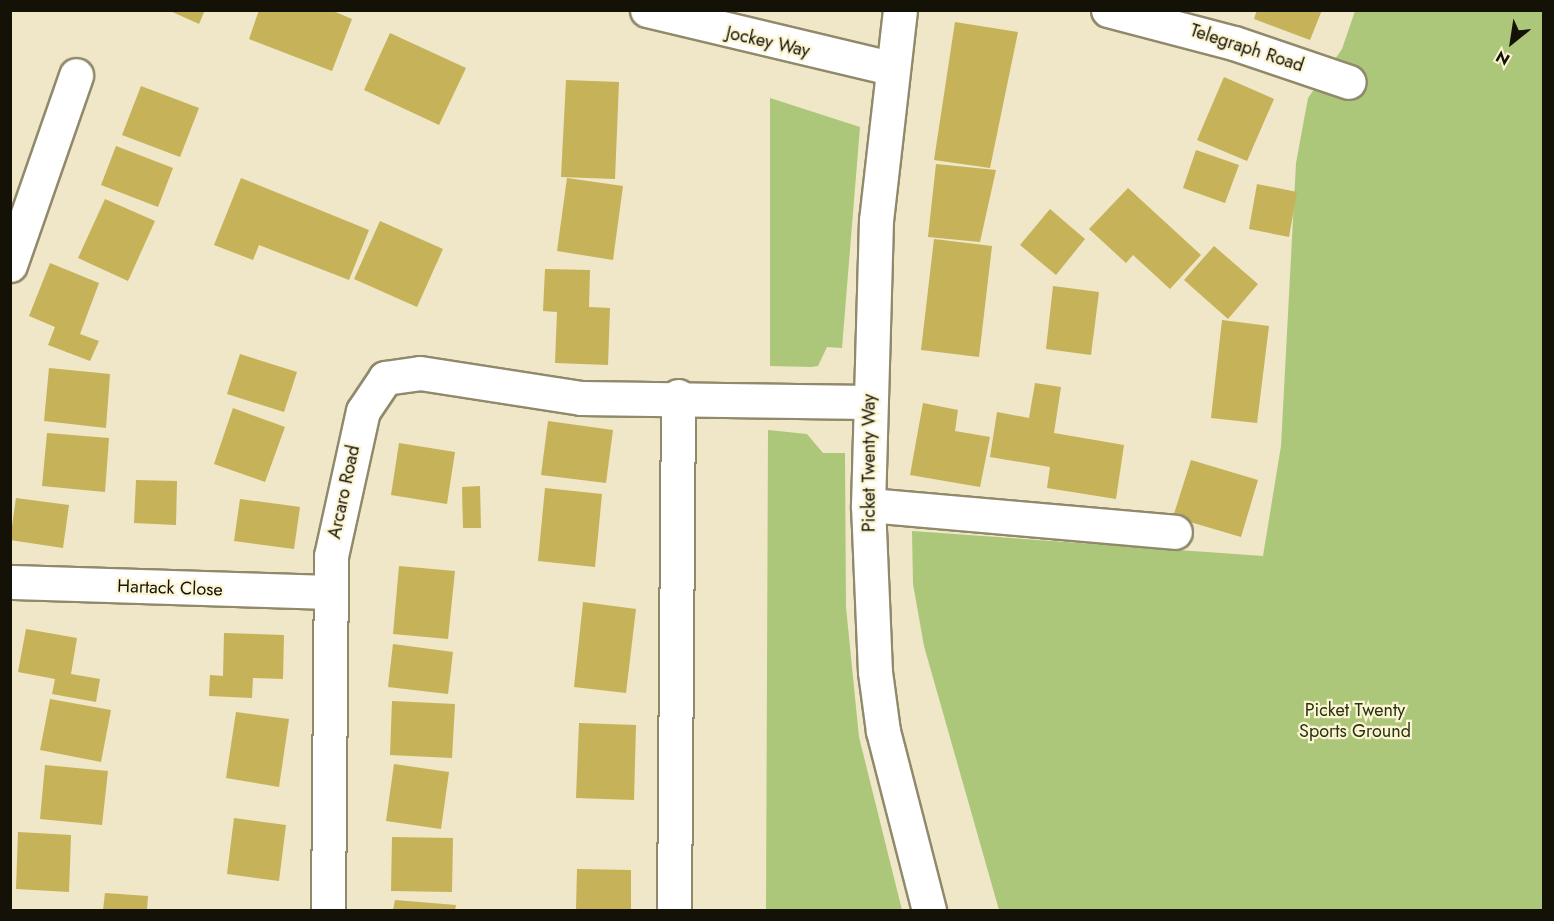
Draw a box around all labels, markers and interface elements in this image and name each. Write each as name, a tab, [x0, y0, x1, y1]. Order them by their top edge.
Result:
north arrow	[1482, 12, 1542, 72]
street label: Telegraph Road	[1187, 19, 1307, 77]
street label: Jockey Way	[724, 22, 812, 62]
text: N	[1491, 45, 1514, 71]
street label: Picket Twenty Way	[858, 394, 880, 532]
street label: Arcaro Road	[324, 443, 364, 541]
street label: Hartack Close	[117, 575, 223, 601]
park label: Picket Twenty Sports Ground	[1299, 700, 1411, 742]

